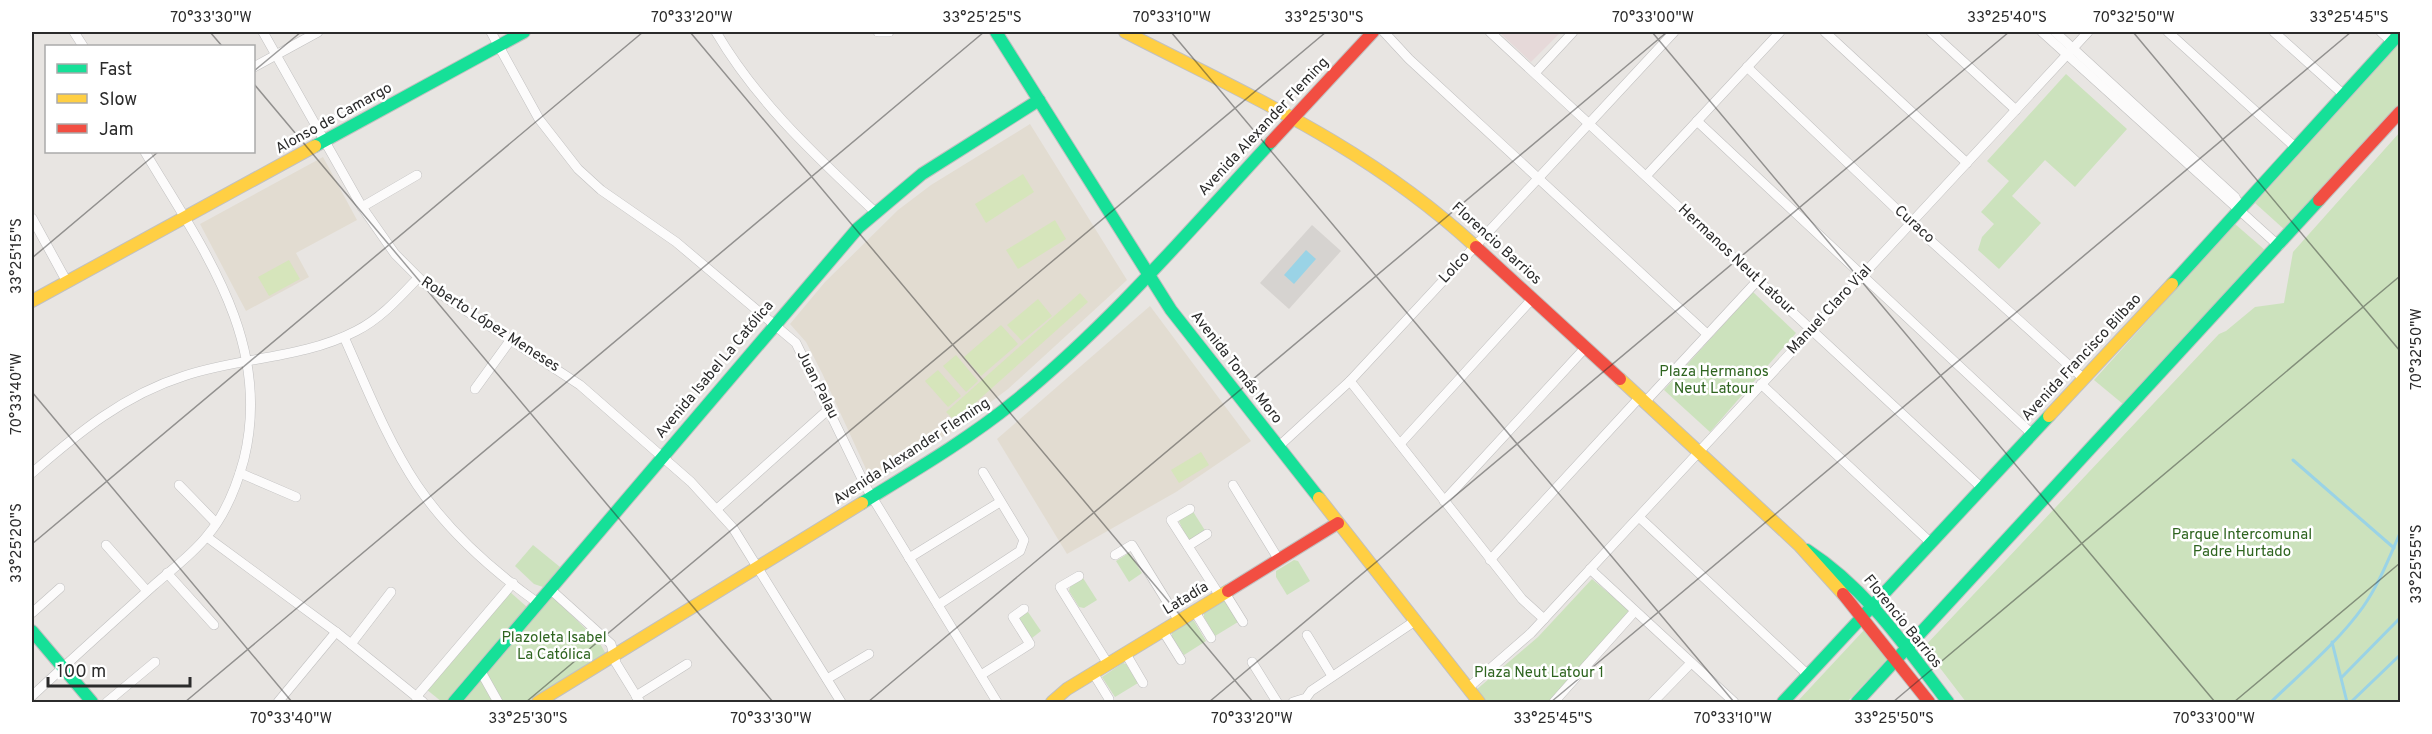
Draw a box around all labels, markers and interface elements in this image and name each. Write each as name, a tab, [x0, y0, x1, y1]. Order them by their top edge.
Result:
text: 70°33'30"W	[170, 9, 252, 28]
text: 70°33'20"W	[651, 9, 733, 28]
text: 33°25'25"S	[942, 9, 1022, 28]
text: 70°33'10"W	[1133, 9, 1211, 28]
text: 33°25'30"S	[1284, 9, 1364, 28]
text: 70°33'00"W	[1612, 9, 1694, 28]
text: 33°25'40"S	[1967, 9, 2047, 28]
text: 70°32'50"W	[2093, 9, 2175, 28]
text: 33°25'45"S	[2309, 9, 2389, 28]
legend	[45, 45, 255, 153]
street label: Avenida Alexander Fleming	[1195, 54, 1333, 200]
text: Fast	[99, 59, 132, 82]
street label: Alonso de Camargo	[272, 79, 396, 159]
text: Slow	[99, 89, 137, 112]
text: Jam	[99, 119, 134, 142]
street label: Florencio Barrios	[1447, 199, 1545, 289]
street label: Hermanos Neut Latour	[1673, 201, 1799, 319]
street label: Curaco	[1890, 202, 1938, 248]
text: 33°25'15"S	[8, 218, 27, 294]
street label: Lolco	[1436, 248, 1474, 288]
street label: Manuel Claro Vial	[1784, 261, 1876, 359]
street label: Roberto López Meneses	[417, 273, 563, 377]
street label: Avenida Francisco Bilbao	[2018, 290, 2146, 426]
street label: Avenida Isabel La Católica	[652, 297, 778, 443]
street label: Avenida Tomás Moro	[1186, 308, 1286, 428]
text: 70°32'50"W	[2408, 308, 2427, 390]
street label: Juan Palau	[792, 348, 842, 422]
text: 70°33'40"W	[8, 353, 27, 435]
park label: Plaza Hermanos Neut Latour	[1659, 363, 1769, 399]
street label: Avenida Alexander Fleming	[830, 394, 994, 510]
text: 33°25'20"S	[8, 503, 27, 583]
text: 33°25'55"S	[2408, 524, 2427, 604]
park label: Parque Intercomunal Padre Hurtado	[2172, 526, 2312, 562]
street label: Florencio Barrios	[1858, 571, 1946, 673]
street label: Latadía	[1160, 578, 1212, 620]
park label: Plazoleta Isabel La Católica	[501, 629, 607, 665]
scale bar	[48, 650, 190, 688]
text: 100 m	[57, 661, 106, 684]
park label: Plaza Neut Latour 1	[1474, 664, 1604, 683]
text: 70°33'40"W	[250, 710, 332, 729]
text: 33°25'30"S	[488, 710, 568, 729]
text: 70°33'30"W	[730, 710, 812, 729]
text: 70°33'20"W	[1211, 710, 1293, 729]
text: 33°25'45"S	[1513, 710, 1593, 729]
text: 70°33'10"W	[1694, 710, 1772, 729]
text: 33°25'50"S	[1854, 710, 1934, 729]
text: 70°33'00"W	[2173, 710, 2255, 729]

